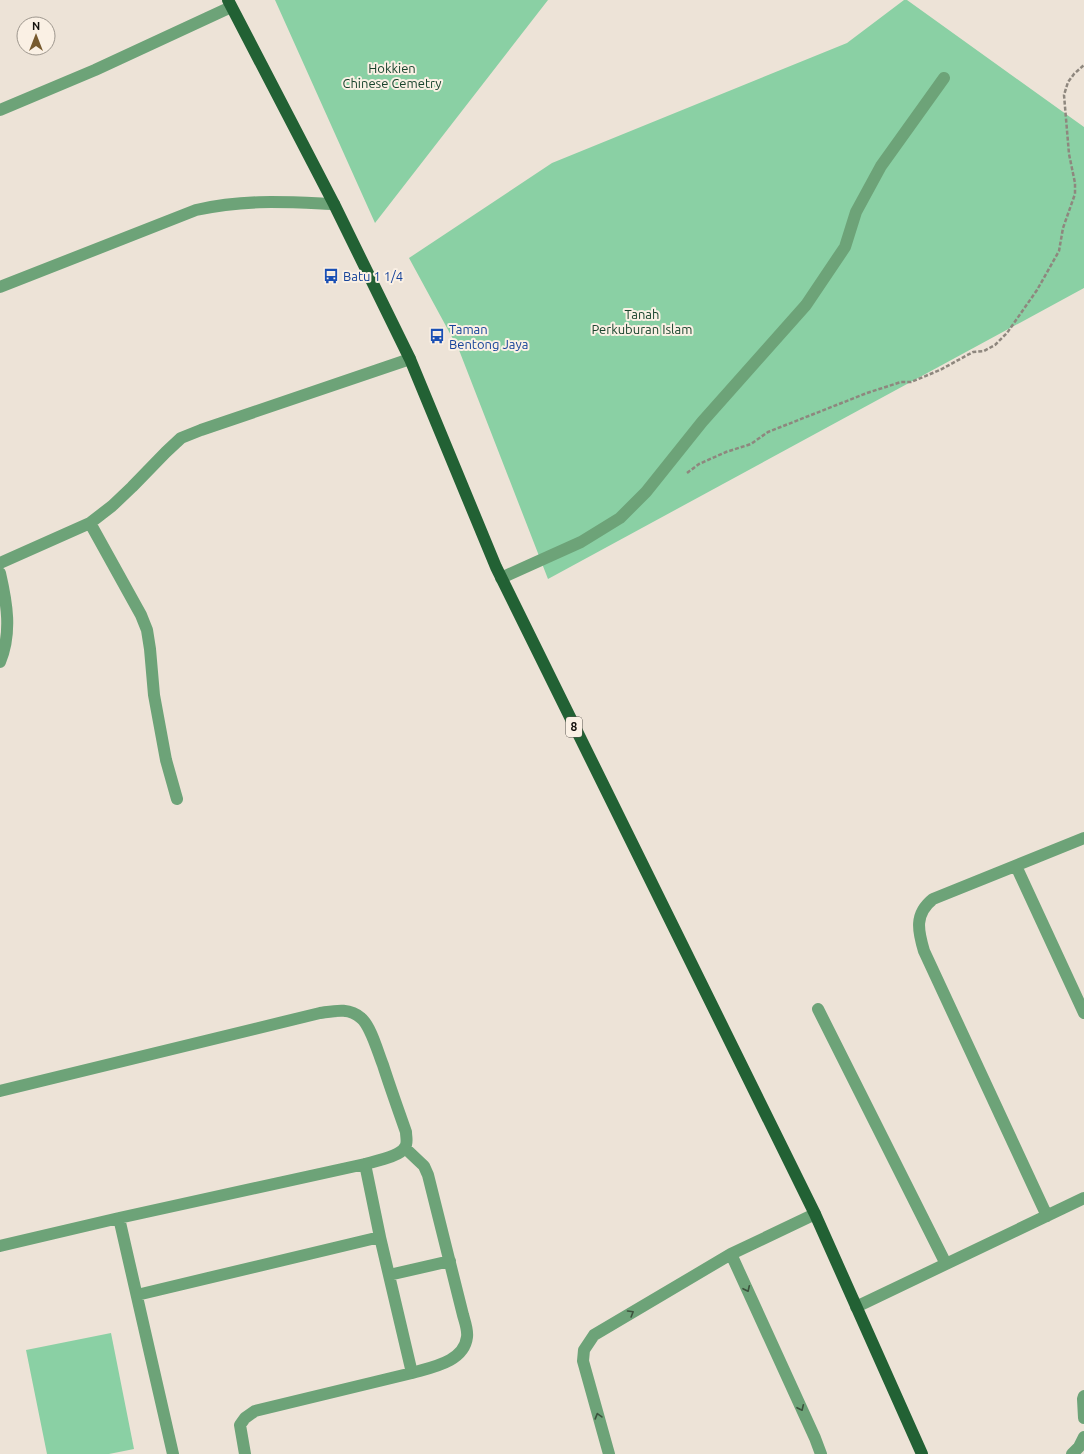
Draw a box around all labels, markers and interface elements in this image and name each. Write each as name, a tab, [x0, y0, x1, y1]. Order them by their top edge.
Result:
north arrow	[16, 16, 56, 56]
text: N	[32, 20, 40, 32]
park label: Hokkien Chinese Cemetry	[342, 61, 442, 90]
bus stop icon: Batu 1 1/4	[322, 267, 340, 285]
place label: Batu 1 1/4	[343, 269, 403, 283]
park label: Tanah Perkuburan Islam	[592, 307, 692, 336]
place label: Taman Bentong Jaya	[449, 322, 528, 351]
bus stop icon: Taman Bentong Jaya	[428, 327, 446, 345]
road number: 8	[566, 717, 582, 737]
one-way arrow	[742, 1285, 750, 1293]
one-way arrow	[627, 1311, 634, 1318]
one-way arrow	[796, 1403, 804, 1411]
one-way arrow	[595, 1413, 603, 1420]

